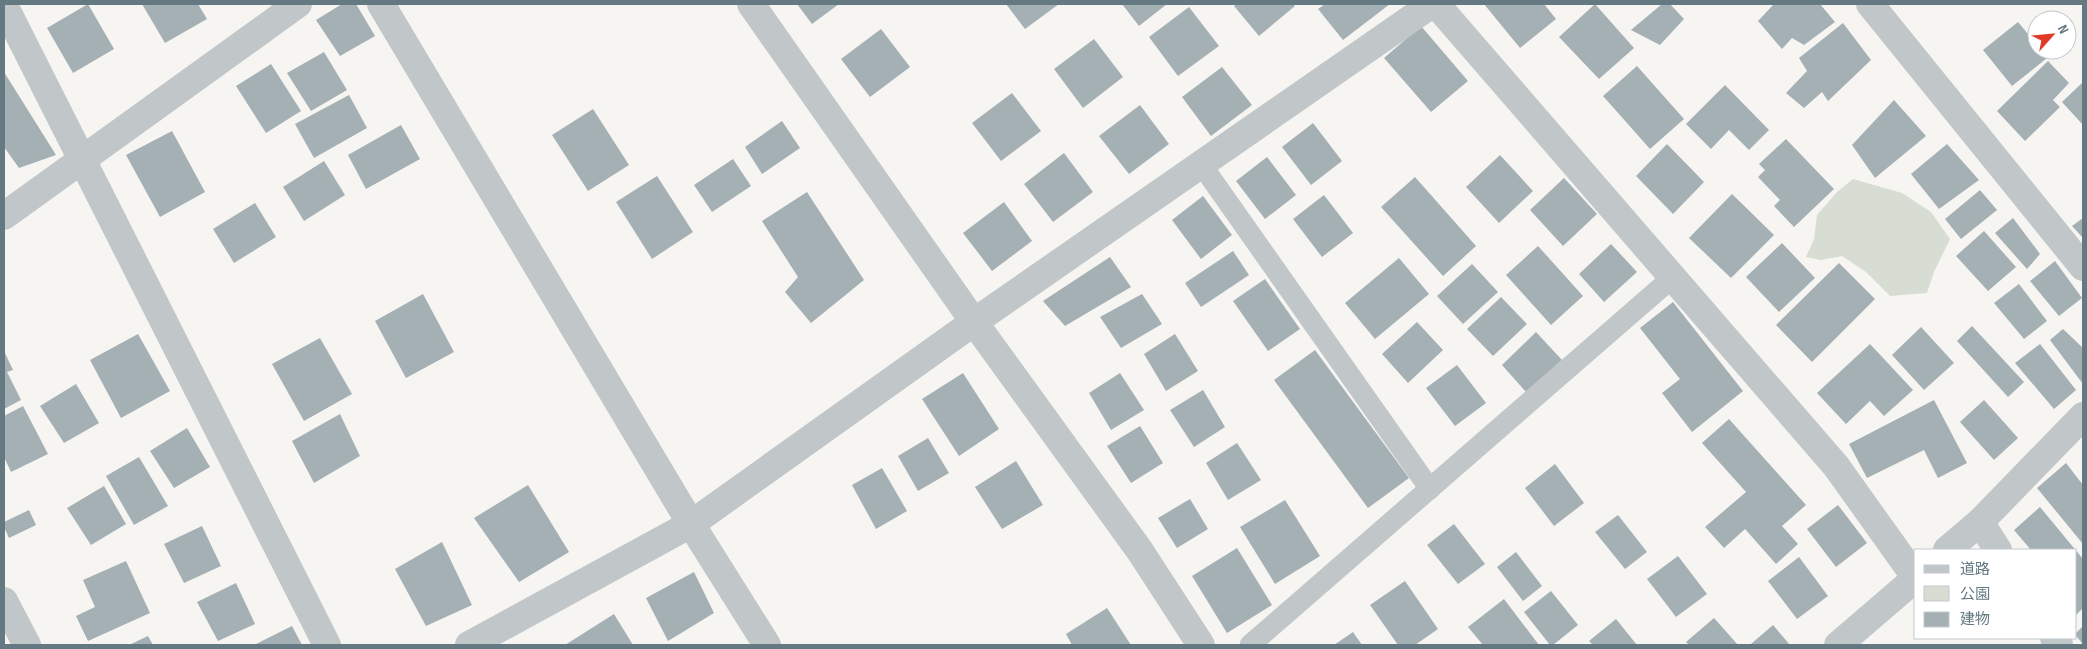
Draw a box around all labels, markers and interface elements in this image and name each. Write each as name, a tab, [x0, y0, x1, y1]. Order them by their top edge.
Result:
north arrow	[2027, 10, 2077, 60]
text: N	[2054, 22, 2072, 37]
legend	[1914, 549, 2077, 639]
text: 道路	[1960, 560, 1990, 579]
text: 公園	[1960, 585, 1990, 604]
text: 建物	[1960, 610, 1990, 629]

